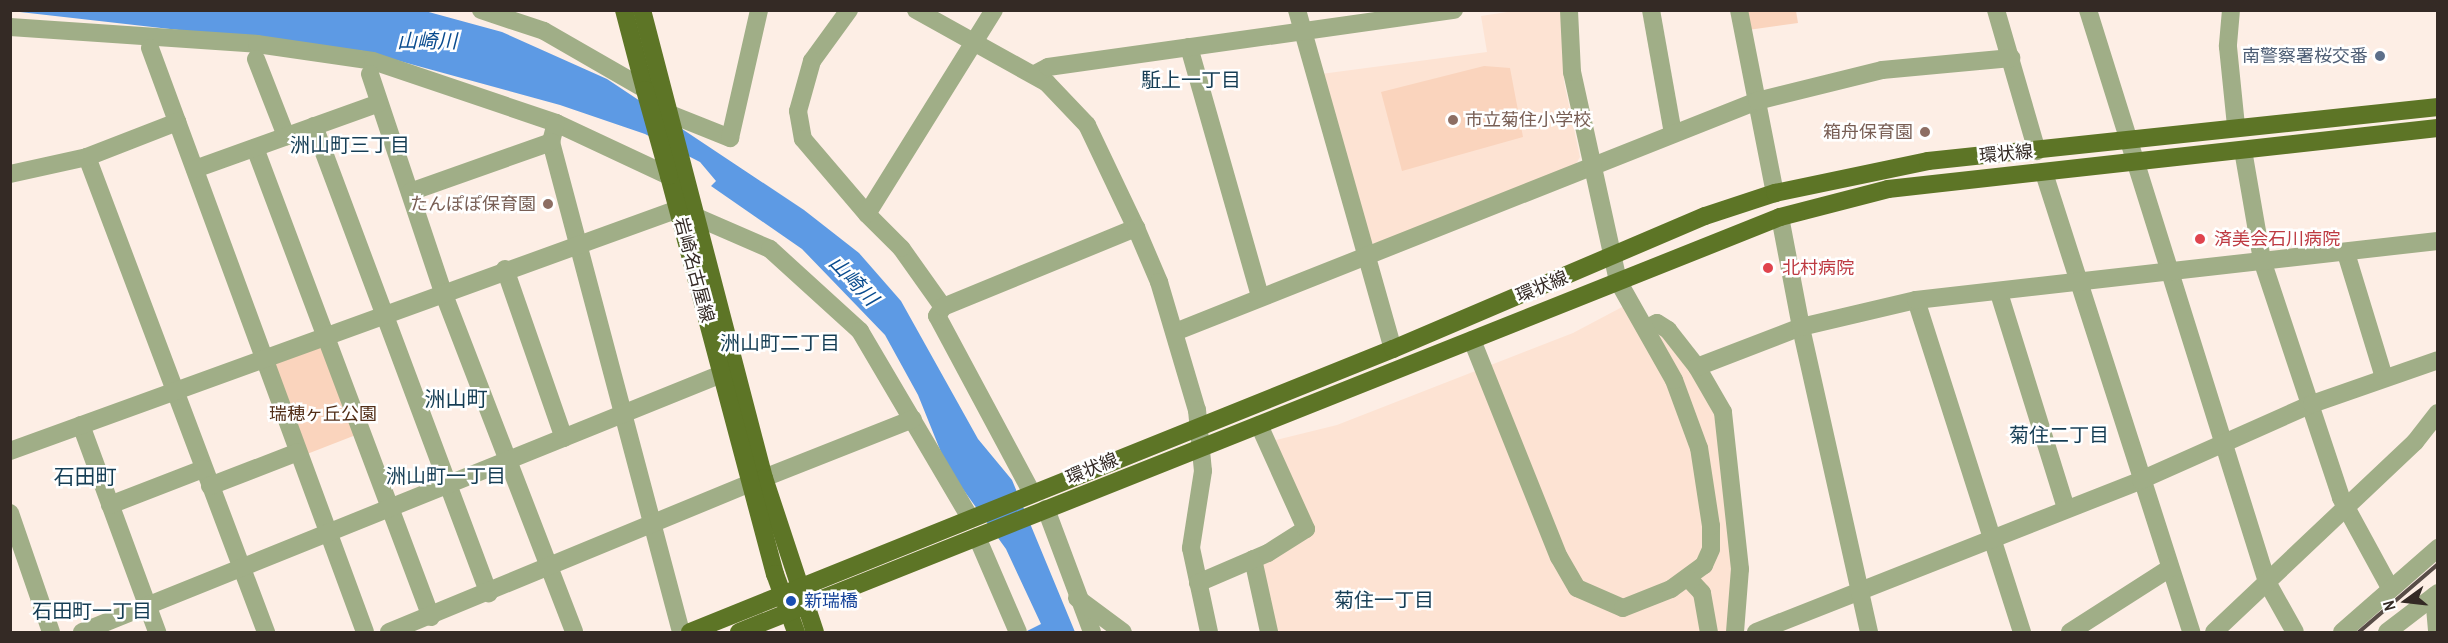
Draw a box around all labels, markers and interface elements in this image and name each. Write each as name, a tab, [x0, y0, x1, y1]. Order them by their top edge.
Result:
water label: 山崎川	[397, 28, 457, 52]
place label: 南警察署桜交番	[2242, 45, 2368, 67]
marker: 南警察署桜交番	[2373, 49, 2387, 63]
district label: 駈上一丁目	[1141, 67, 1241, 91]
place label: 市立菊住小学校	[1465, 109, 1591, 131]
marker: 市立菊住小学校	[1446, 113, 1460, 127]
place label: 箱舟保育園	[1823, 121, 1913, 143]
marker: 箱舟保育園	[1918, 125, 1932, 139]
district label: 洲山町三丁目	[290, 132, 410, 156]
street label: 環状線	[1978, 141, 2034, 167]
place label: たんぽぽ保育園	[410, 193, 536, 215]
marker: たんぽぽ保育園	[541, 197, 555, 211]
street label: 岩崎名古屋線	[670, 215, 718, 325]
place label: 済美会石川病院	[2214, 228, 2340, 250]
marker: 済美会石川病院	[2191, 230, 2209, 248]
water label: 山崎川	[825, 250, 883, 310]
place label: 北村病院	[1782, 257, 1854, 279]
marker: 北村病院	[1759, 259, 1777, 277]
street label: 環状線	[1513, 267, 1571, 307]
district label: 洲山町二丁目	[720, 330, 840, 354]
district label: 洲山町	[425, 386, 487, 412]
park label: 瑞穂ヶ丘公園	[269, 403, 377, 425]
district label: 菊住二丁目	[2009, 422, 2109, 446]
street label: 環状線	[1063, 449, 1121, 489]
district label: 洲山町一丁目	[386, 463, 506, 487]
district label: 石田町	[54, 464, 116, 490]
north arrow	[2376, 571, 2436, 631]
district label: 菊住一丁目	[1334, 587, 1434, 611]
place label: 新瑞橋	[804, 590, 858, 612]
marker: 新瑞橋	[782, 592, 800, 610]
district label: 石田町一丁目	[32, 598, 152, 622]
text: N	[2377, 598, 2400, 613]

